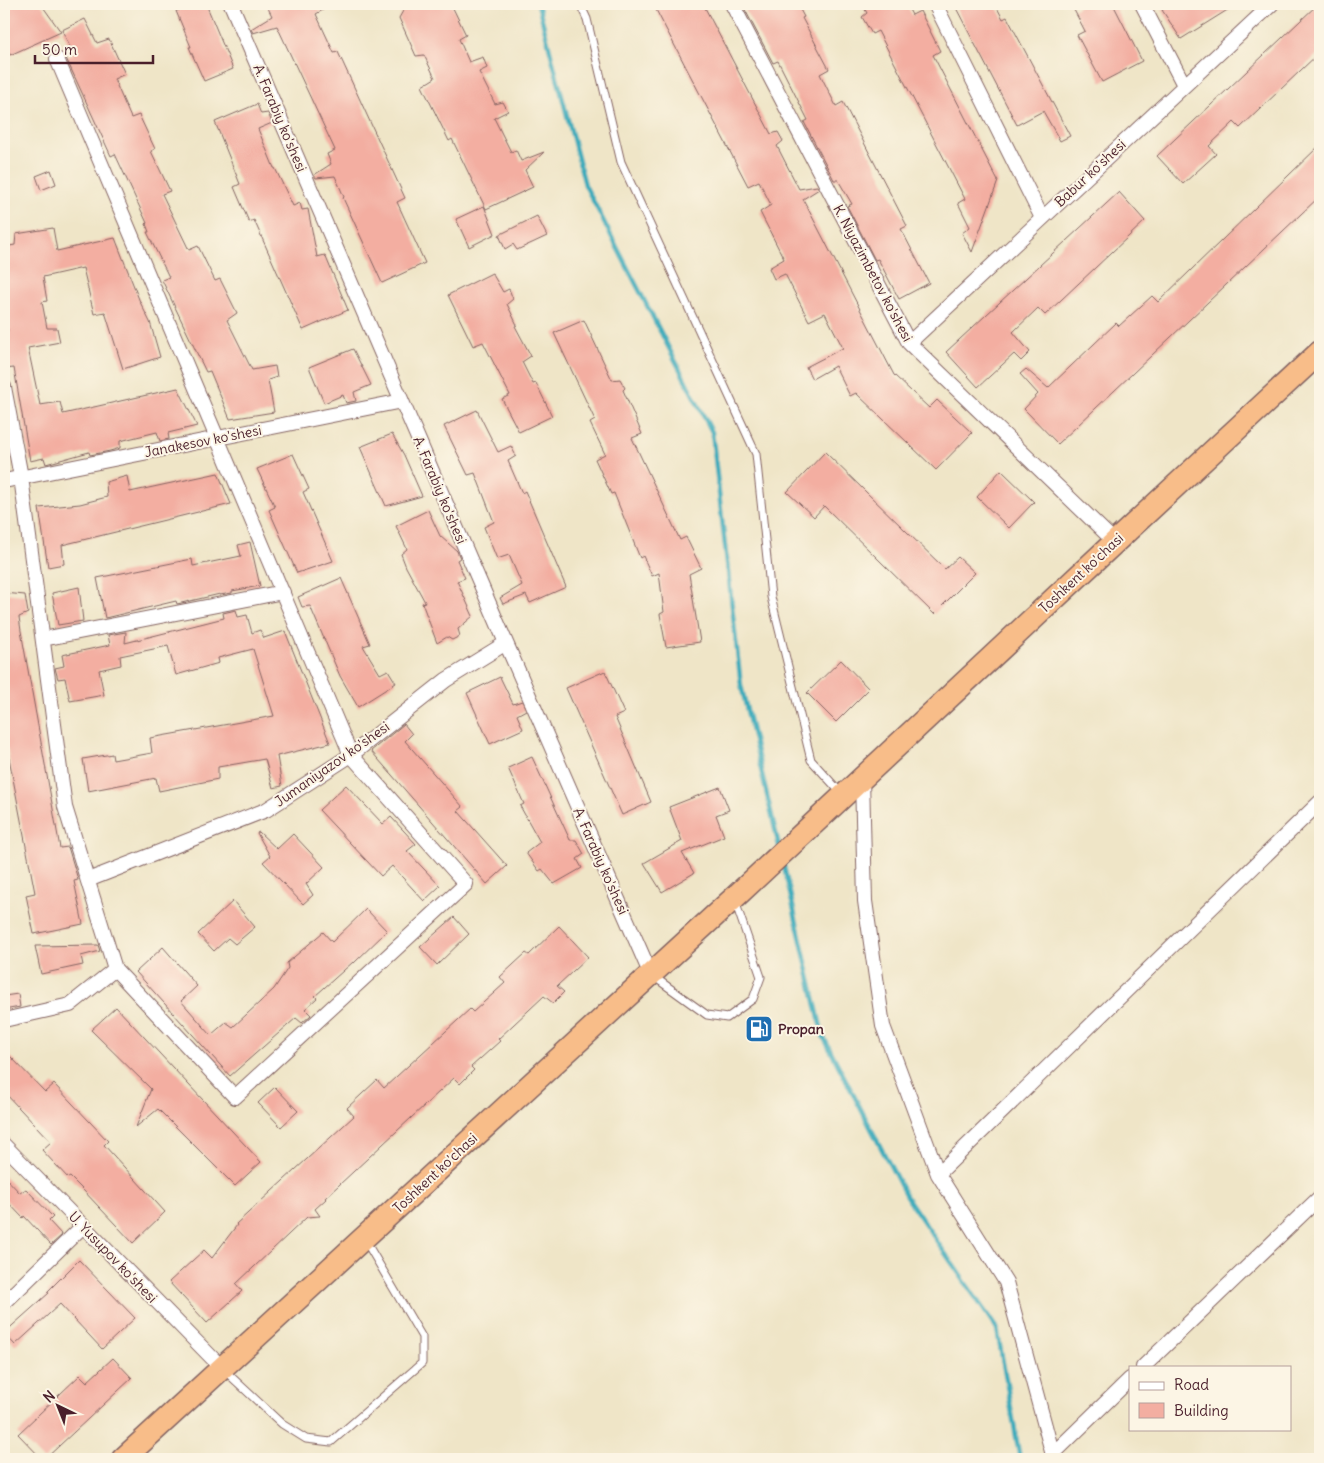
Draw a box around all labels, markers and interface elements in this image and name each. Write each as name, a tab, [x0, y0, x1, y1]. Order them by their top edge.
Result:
scale bar	[35, 32, 152, 64]
text: 50 m	[42, 40, 77, 59]
street label: A. Farabiy ko'shesi	[249, 62, 311, 174]
street label: Babur ko'shesi	[1051, 135, 1129, 211]
street label: K. Niyazimbetov ko'shesi	[829, 201, 917, 345]
street label: Janakesov ko'shesi	[143, 421, 263, 461]
street label: A. Farabiy ko'shesi	[409, 434, 471, 546]
street label: Toshkent ko'chasi	[1035, 529, 1127, 617]
street label: Jumaniyazov ko'shesi	[271, 718, 393, 810]
street label: A. Farabiy ko'shesi	[569, 805, 633, 917]
fuel station icon: Propan	[744, 1014, 774, 1044]
place label: Propan	[778, 1020, 824, 1038]
street label: Toshkent ko'chasi	[389, 1129, 481, 1217]
street label: U. Yusupov ko'shesi	[65, 1208, 161, 1306]
legend	[1129, 1366, 1292, 1430]
text: Road	[1174, 1375, 1209, 1394]
north arrow	[32, 1380, 82, 1430]
text: N	[39, 1387, 59, 1406]
text: Building	[1174, 1401, 1229, 1420]

